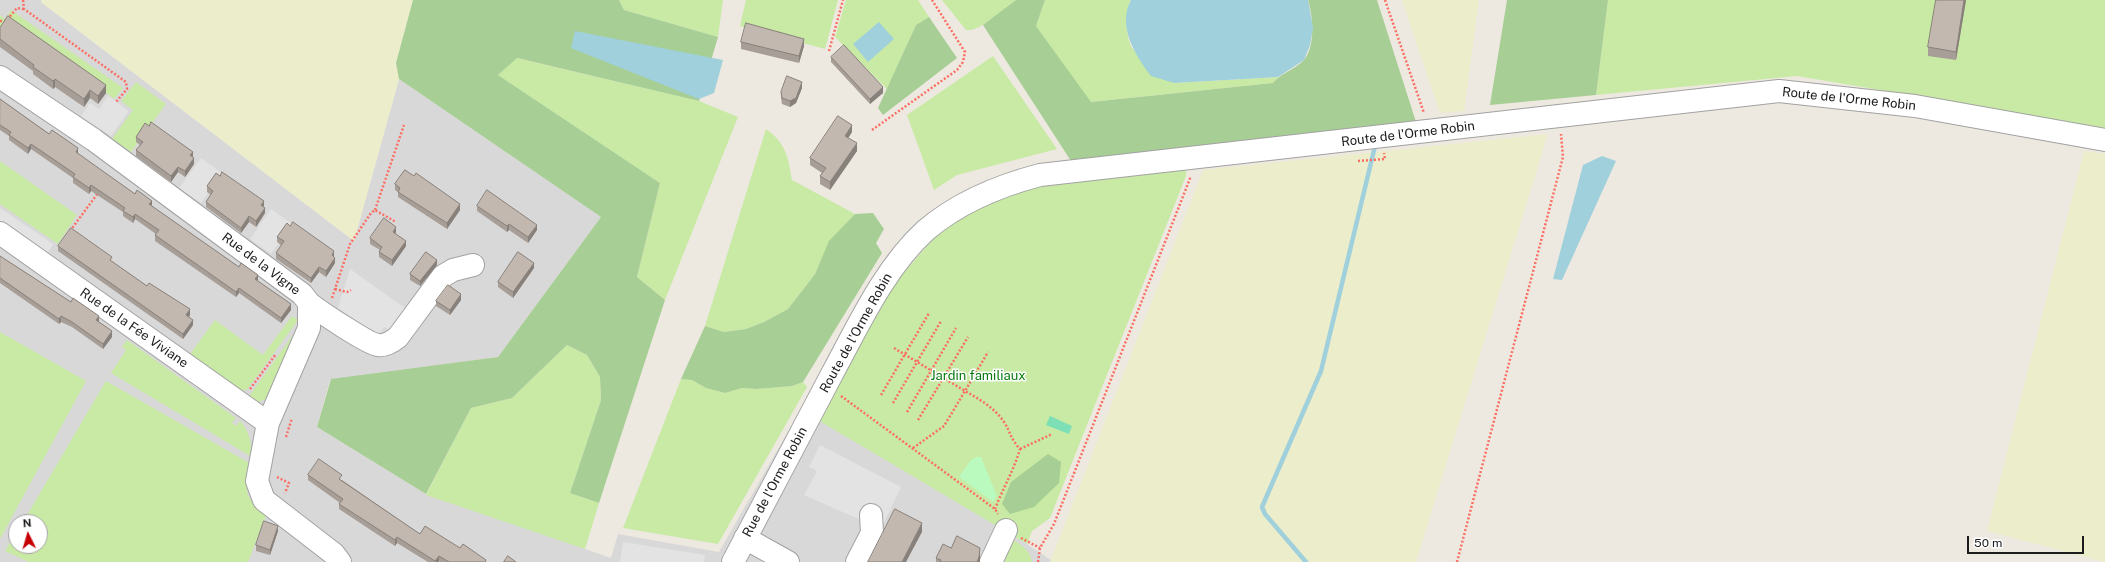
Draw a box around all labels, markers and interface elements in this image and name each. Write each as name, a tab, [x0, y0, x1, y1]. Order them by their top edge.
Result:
street label: Route de l'Orme Robin	[1781, 84, 1917, 114]
street label: Route de l'Orme Robin	[1340, 118, 1476, 150]
street label: Rue de la Vigne	[219, 229, 303, 299]
street label: Route de l'Orme Robin	[817, 270, 895, 396]
street label: Rue de la Fée Viviane	[77, 285, 191, 371]
park label: Jardin familiaux	[930, 368, 1026, 384]
street label: Rue de l'Orme Robin	[739, 424, 811, 540]
north arrow	[8, 514, 48, 554]
text: N	[22, 517, 32, 529]
scale bar	[1969, 528, 2086, 554]
text: 50 m	[1974, 536, 2002, 550]

